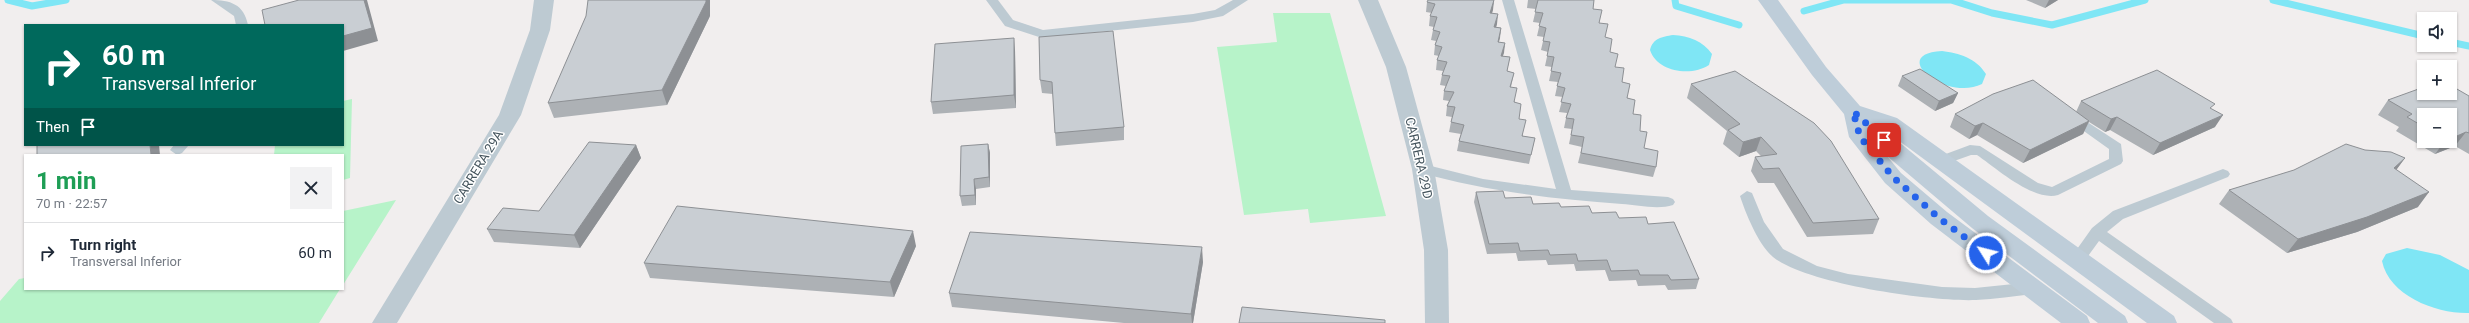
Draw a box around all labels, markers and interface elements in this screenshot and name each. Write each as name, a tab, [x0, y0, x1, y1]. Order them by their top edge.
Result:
map controls	[2417, 12, 2457, 148]
button: sound	[2417, 12, 2457, 52]
text: 60 m	[102, 39, 165, 72]
icon: right	[36, 40, 88, 92]
button: +	[2417, 60, 2457, 100]
text: Transversal Inferior	[102, 73, 256, 94]
button: −	[2417, 108, 2457, 148]
icon: arrive	[77, 116, 99, 138]
street label: CARRERA 29D	[1402, 116, 1436, 200]
text: Then	[36, 118, 69, 136]
pin	[1867, 123, 1901, 157]
street label: CARRERA 29A	[450, 127, 506, 207]
icon: arrive	[1873, 129, 1895, 151]
text: 1 min	[36, 167, 96, 195]
button: close	[290, 167, 332, 209]
text: 70 m · 22:57	[36, 196, 107, 211]
position arrow	[1965, 232, 2007, 274]
text: Turn right	[70, 236, 136, 254]
icon: right	[36, 242, 58, 264]
text: 60 m	[298, 244, 332, 262]
text: Transversal Inferior	[70, 254, 181, 269]

